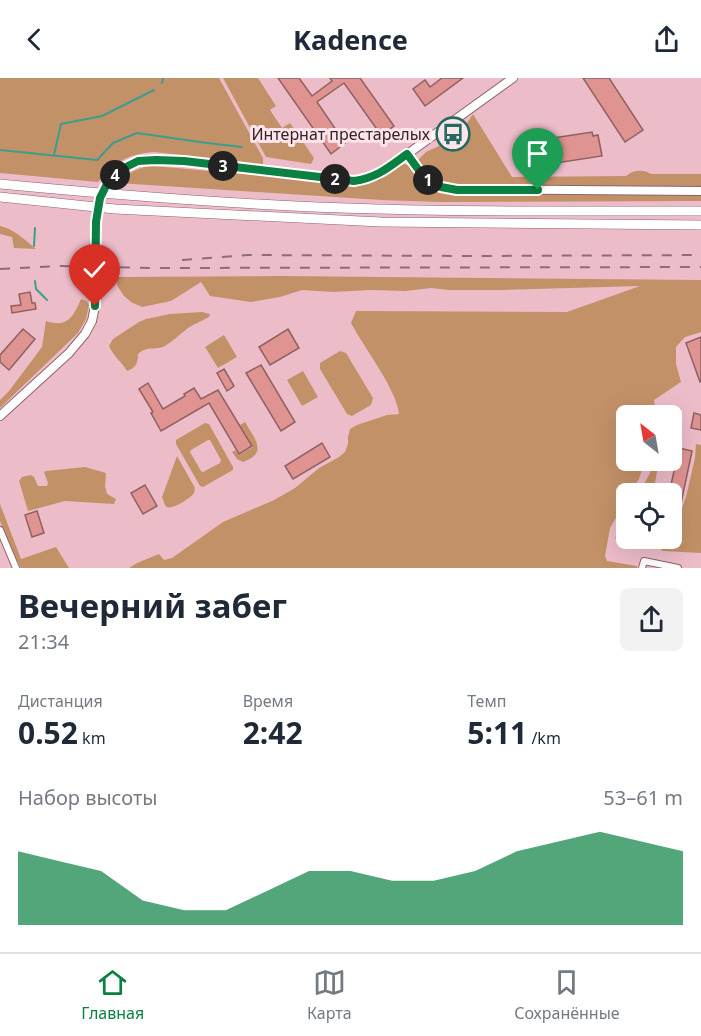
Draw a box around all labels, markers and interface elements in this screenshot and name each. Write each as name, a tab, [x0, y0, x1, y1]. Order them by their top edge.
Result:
text: Kadence	[293, 21, 408, 58]
icon: back	[18, 23, 51, 56]
icon: share	[650, 23, 683, 56]
bus stop icon: Интернат престарелых	[435, 116, 471, 152]
place label: Интернат престарелых	[251, 123, 431, 145]
pin	[512, 128, 563, 190]
icon: arrive	[521, 137, 554, 170]
pin: 3	[208, 151, 238, 181]
text: 3	[218, 155, 228, 177]
pin: 4	[100, 160, 130, 190]
text: 4	[110, 164, 120, 186]
pin: 2	[320, 164, 350, 194]
pin: 1	[413, 165, 443, 195]
text: 2	[330, 168, 340, 190]
text: 1	[423, 169, 433, 191]
pin	[69, 244, 120, 306]
icon: check	[78, 253, 111, 286]
north arrow	[616, 405, 682, 471]
map controls	[616, 405, 682, 549]
button: locate	[616, 483, 682, 549]
text: Вечерний забег	[18, 583, 287, 628]
button: share	[620, 588, 683, 651]
text: 21:34	[18, 628, 69, 655]
text: Дистанция	[18, 690, 103, 712]
text: Время	[243, 690, 293, 712]
text: Темп	[467, 690, 506, 712]
text: 0.52	[18, 712, 78, 753]
text: 2:42	[243, 712, 303, 753]
text: 5:11	[467, 712, 527, 753]
text: km	[78, 727, 106, 749]
text: /km	[527, 727, 561, 749]
text: Набор высоты	[18, 784, 157, 811]
text: 53–61 m	[603, 784, 683, 811]
tab: Главная	[81, 966, 144, 1024]
tab: Карта	[307, 966, 352, 1024]
tab: Сохранённые	[514, 966, 620, 1024]

